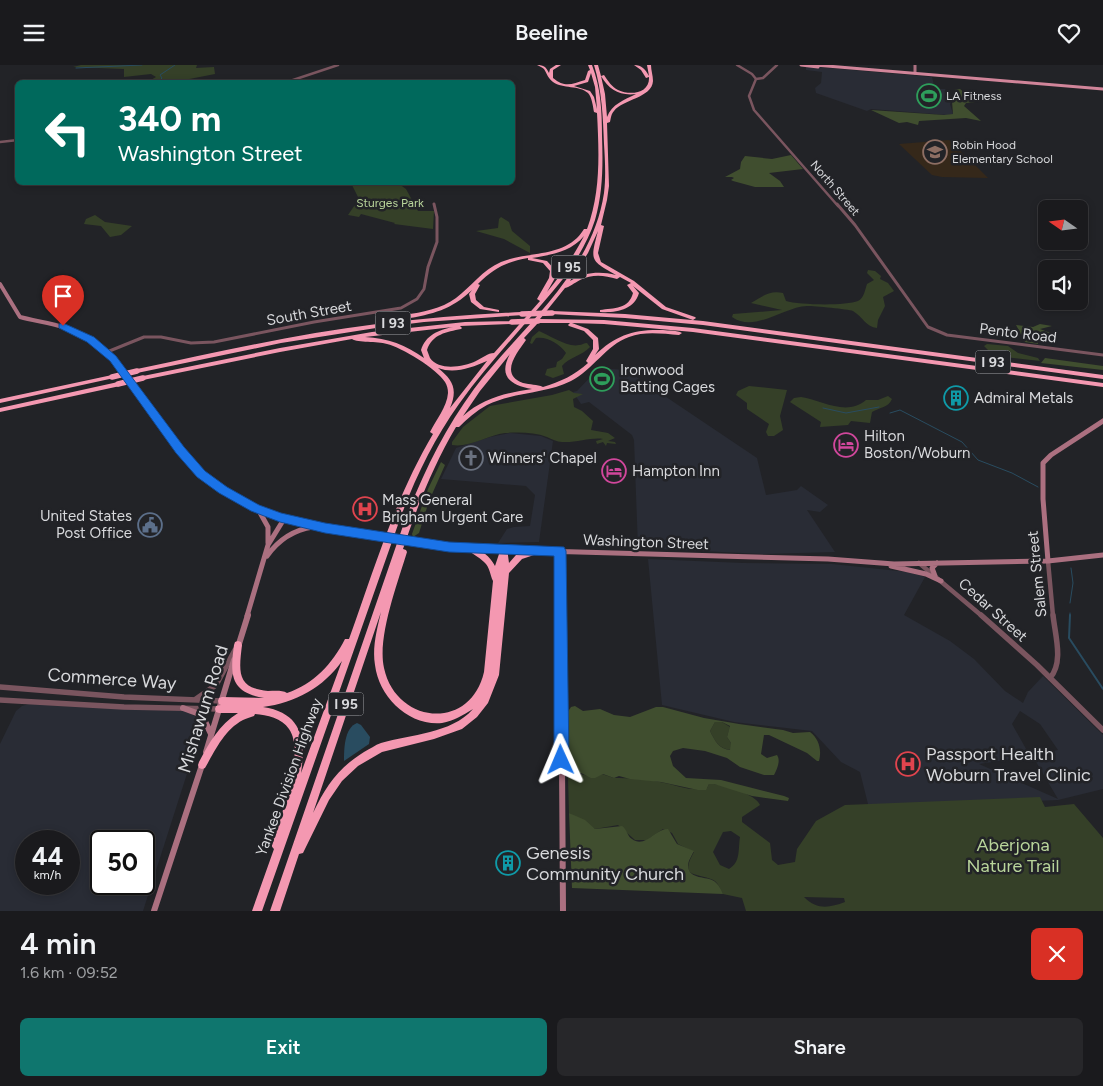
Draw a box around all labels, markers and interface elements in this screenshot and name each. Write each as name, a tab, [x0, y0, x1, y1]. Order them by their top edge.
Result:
icon: menu	[20, 19, 48, 47]
text: Beeline	[515, 19, 588, 46]
icon: heart	[1055, 19, 1083, 47]
sports icon: LA Fitness	[916, 83, 942, 109]
place label: LA Fitness	[946, 89, 1002, 103]
text: 340 m	[118, 98, 221, 140]
icon: left	[35, 100, 100, 165]
place label: Robin Hood Elementary School	[952, 138, 1053, 166]
school or university icon: Robin Hood Elementary School	[922, 139, 948, 165]
text: Washington Street	[118, 140, 303, 167]
street label: North Street	[807, 158, 863, 219]
park label: Sturges Park	[356, 196, 424, 210]
north arrow	[1038, 200, 1088, 250]
map controls	[1038, 200, 1088, 310]
road number: I 95	[552, 255, 586, 278]
button: sound	[1038, 260, 1088, 310]
pin	[42, 275, 84, 326]
icon: arrive	[49, 282, 77, 310]
street label: South Street	[265, 297, 353, 329]
road number: I 93	[376, 312, 410, 335]
street label: Pento Road	[978, 319, 1058, 347]
road number: I 93	[976, 351, 1010, 373]
place label: Ironwood Batting Cages	[620, 361, 715, 396]
sports icon: Ironwood Batting Cages	[589, 366, 615, 392]
building icon: Admiral Metals	[943, 385, 969, 411]
place label: Admiral Metals	[974, 389, 1073, 407]
place label: Hilton Boston/Woburn	[864, 427, 970, 462]
hotel icon: Hilton Boston/Woburn	[833, 432, 859, 458]
church icon: Winners' Chapel	[458, 445, 484, 471]
place label: Winners' Chapel	[488, 449, 597, 467]
hotel icon: Hampton Inn	[601, 458, 627, 484]
place label: Hampton Inn	[632, 462, 720, 480]
place label: Mass General Brigham Urgent Care	[382, 491, 523, 526]
hospital icon: Mass General Brigham Urgent Care	[352, 496, 378, 522]
place label: United States Post Office	[40, 507, 132, 542]
public building icon: United States Post Office	[137, 512, 163, 538]
street label: Salem Street	[1023, 530, 1050, 618]
street label: Washington Street	[583, 531, 710, 553]
street label: Cedar Street	[955, 574, 1031, 646]
street label: Mishawum Road	[173, 643, 233, 775]
street label: Commerce Way	[47, 664, 178, 695]
road number: I 95	[328, 693, 364, 715]
street label: Yankee Division Highway	[252, 696, 326, 858]
position arrow	[534, 733, 586, 785]
place label: Passport Health Woburn Travel Clinic	[926, 743, 1091, 786]
hospital icon: Passport Health Woburn Travel Clinic	[895, 751, 921, 777]
speed limit sign: 50	[90, 830, 155, 895]
park label: Aberjona Nature Trail	[967, 834, 1059, 877]
text: 44	[32, 841, 63, 871]
place label: Genesis Community Church	[526, 842, 684, 885]
building icon: Genesis Community Church	[495, 850, 521, 876]
text: km/h	[34, 868, 61, 882]
text: 4 min	[20, 925, 96, 962]
button: close	[1031, 928, 1083, 980]
text: 1.6 km · 09:52	[20, 963, 118, 982]
button: Exit	[20, 1018, 547, 1076]
button: Share	[557, 1018, 1083, 1076]

